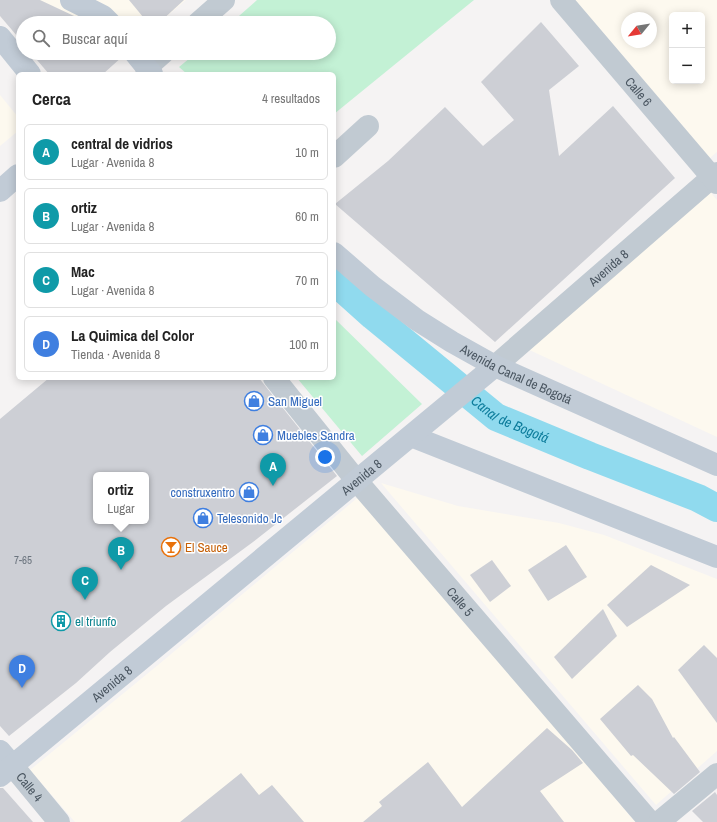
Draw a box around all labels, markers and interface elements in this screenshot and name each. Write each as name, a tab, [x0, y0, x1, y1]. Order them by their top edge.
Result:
north arrow	[621, 12, 657, 48]
map controls	[669, 12, 705, 84]
button: +	[669, 12, 705, 48]
search box	[16, 16, 336, 60]
icon: search	[30, 27, 52, 49]
text: Buscar aquí	[62, 28, 128, 49]
button: −	[669, 48, 705, 84]
street label: Calle 6	[621, 73, 656, 110]
text: Cerca	[32, 87, 71, 110]
text: 4 resultados	[262, 90, 320, 107]
text: central de vidrios	[71, 133, 173, 154]
text: A	[42, 144, 50, 161]
text: 10 m	[295, 144, 319, 161]
text: Lugar · Avenida 8	[71, 154, 154, 171]
text: ortiz	[71, 197, 97, 218]
text: B	[42, 208, 50, 225]
text: 60 m	[295, 208, 319, 225]
text: Lugar · Avenida 8	[71, 218, 154, 235]
street label: Avenida 8	[584, 246, 632, 291]
text: Mac	[71, 261, 95, 282]
text: C	[42, 272, 50, 289]
text: 70 m	[295, 272, 319, 289]
text: Lugar · Avenida 8	[71, 282, 154, 299]
text: La Quimica del Color	[71, 325, 194, 346]
text: D	[42, 336, 50, 353]
text: 100 m	[289, 336, 319, 353]
street label: Avenida Canal de Bogotá	[456, 340, 575, 408]
text: Tienda · Avenida 8	[71, 346, 160, 363]
shop icon: San Miguel	[243, 390, 265, 412]
water label: Canal de Bogotá	[468, 391, 551, 447]
place label: San Miguel	[268, 393, 322, 410]
shop icon: Muebles Sandra	[252, 424, 274, 446]
place label: Muebles Sandra	[277, 427, 355, 444]
your location	[315, 447, 335, 467]
pin: A	[260, 453, 286, 486]
street label: Avenida 8	[337, 455, 385, 500]
popup	[93, 472, 149, 524]
text: ortiz	[107, 479, 133, 500]
shop icon: construxentro	[238, 481, 260, 503]
place label: construxentro	[170, 484, 235, 501]
text: Lugar	[107, 500, 135, 517]
shop icon: Telesonido Jc	[192, 507, 214, 529]
place label: Telesonido Jc	[217, 510, 282, 527]
bar icon: El Sauce	[160, 536, 182, 558]
pin: B	[108, 537, 134, 570]
place label: El Sauce	[185, 539, 228, 556]
house number: 7-65	[14, 553, 32, 567]
pin: C	[72, 567, 98, 600]
street label: Calle 5	[443, 584, 477, 620]
building icon: el triunfo	[50, 610, 72, 632]
place label: el triunfo	[75, 613, 117, 630]
pin: D	[9, 655, 35, 688]
street label: Avenida 8	[87, 662, 136, 706]
street label: Calle 4	[12, 769, 47, 805]

